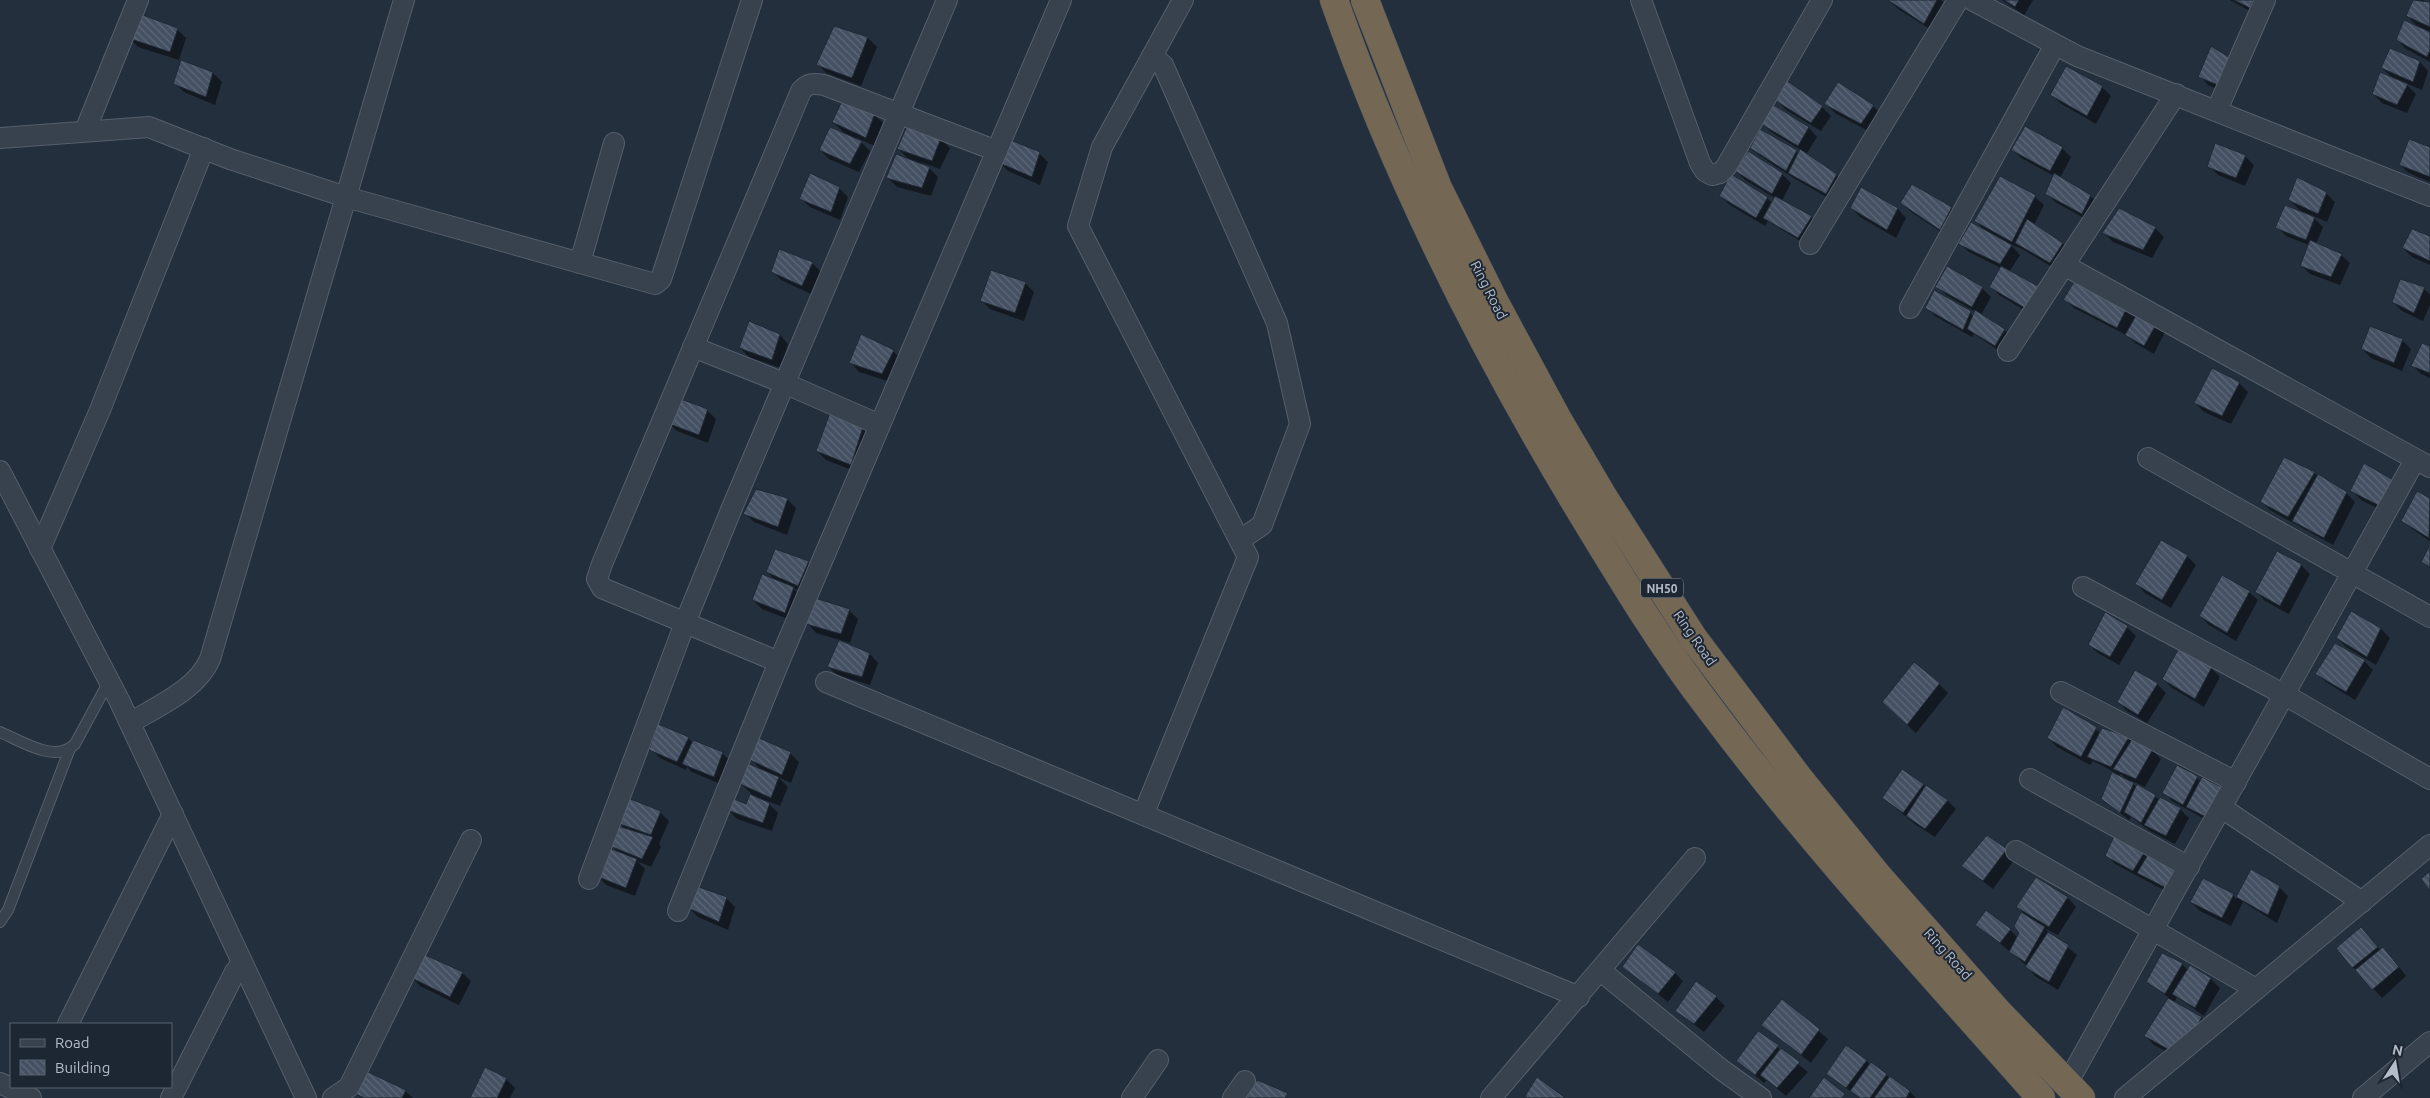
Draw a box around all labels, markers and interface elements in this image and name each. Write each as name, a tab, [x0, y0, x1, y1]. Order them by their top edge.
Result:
street label: Ring Road	[1467, 258, 1511, 322]
road number: NH50	[1641, 578, 1683, 598]
street label: Ring Road	[1670, 607, 1720, 669]
street label: Ring Road	[1921, 925, 1975, 983]
legend	[10, 1023, 172, 1088]
text: Road	[55, 1034, 90, 1051]
north arrow	[2370, 1038, 2420, 1088]
text: N	[2391, 1041, 2404, 1059]
text: Building	[55, 1059, 110, 1076]

